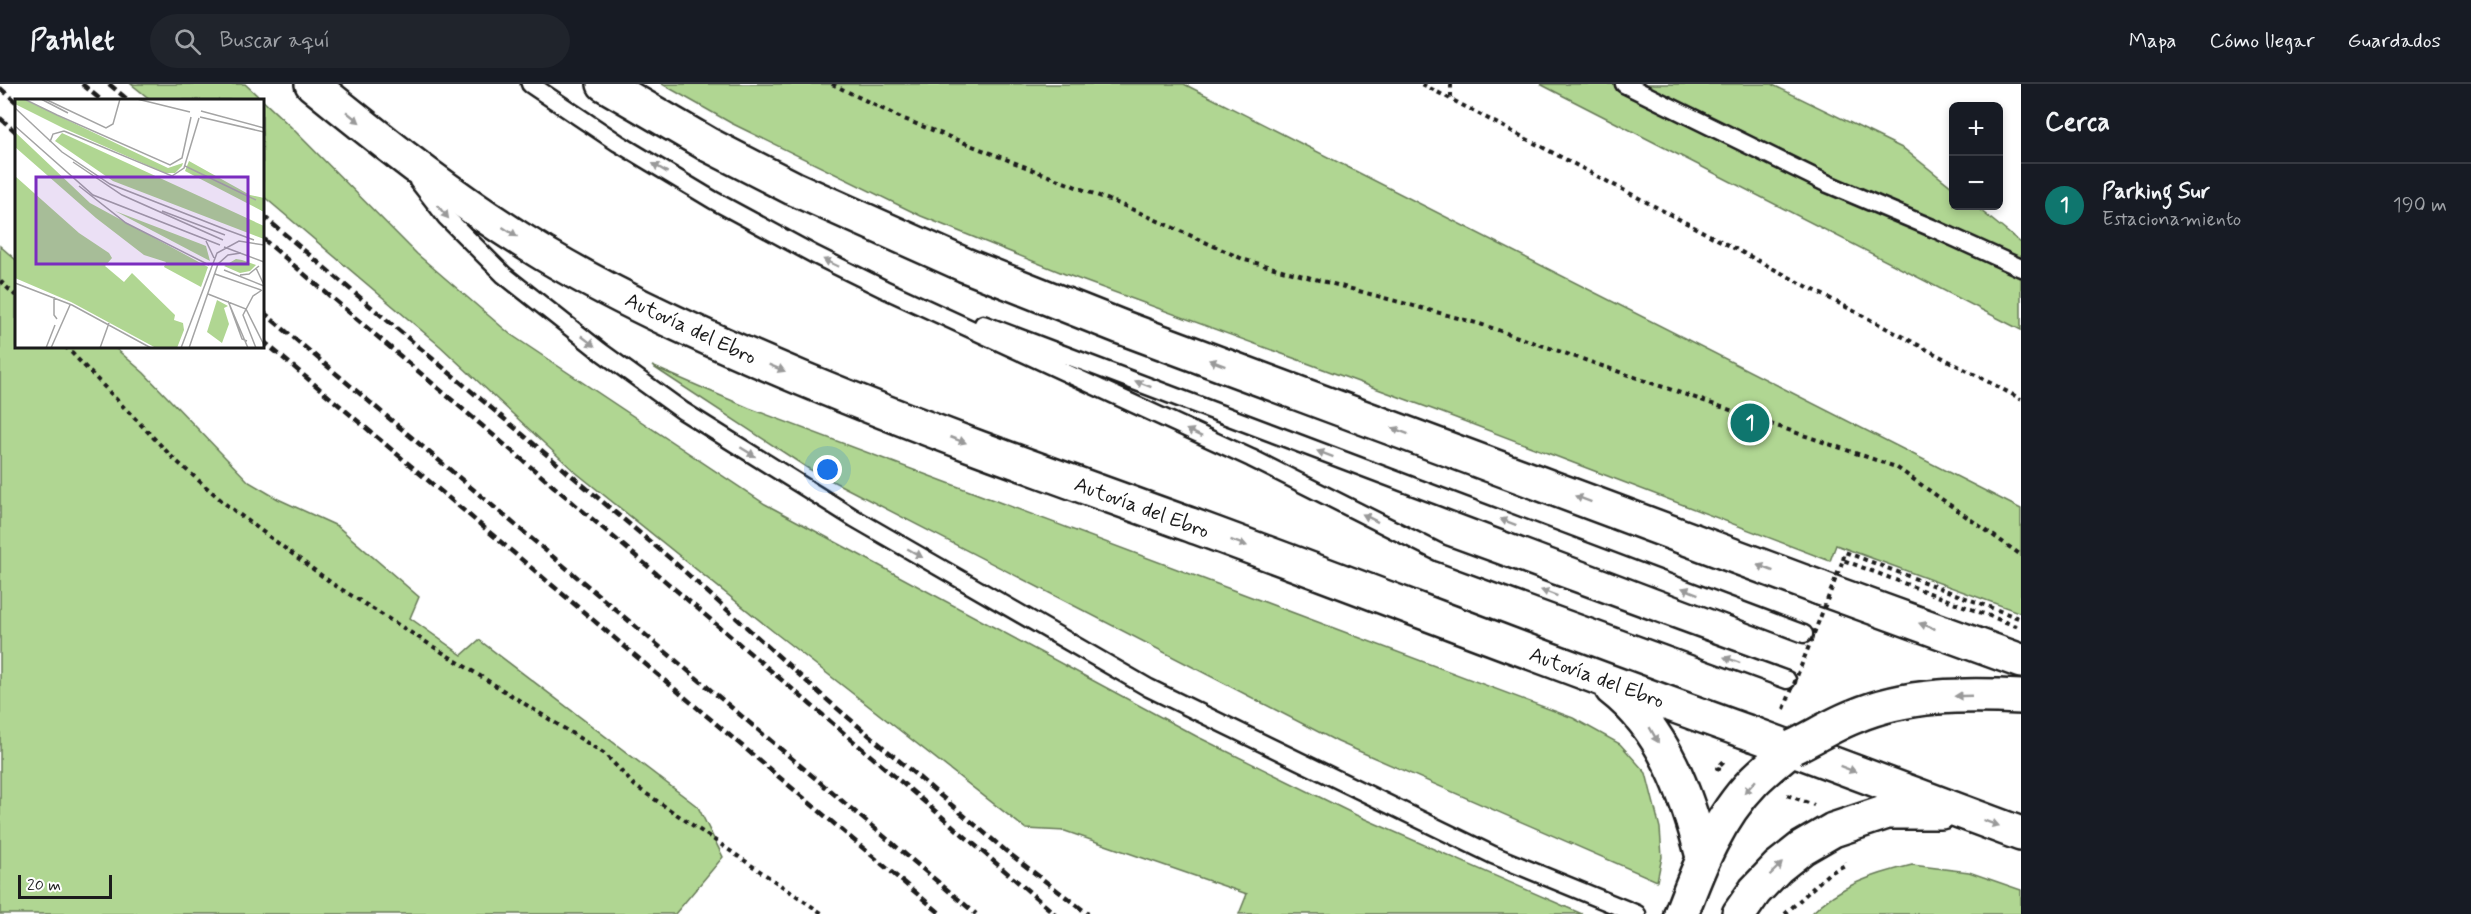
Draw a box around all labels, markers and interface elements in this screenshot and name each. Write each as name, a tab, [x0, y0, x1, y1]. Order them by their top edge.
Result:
search box	[150, 14, 570, 68]
text: Pathlet	[30, 23, 114, 60]
icon: search	[171, 25, 204, 58]
text: Buscar aquí	[219, 27, 330, 55]
text: Mapa	[2129, 27, 2177, 55]
text: Cómo llegar	[2210, 27, 2315, 55]
text: Guardados	[2348, 27, 2441, 55]
inset map	[15, 99, 264, 348]
map controls	[1949, 102, 2003, 210]
button: +	[1949, 102, 2003, 156]
text: Cerca	[2045, 106, 2110, 140]
one-way arrow	[345, 110, 360, 123]
button: −	[1949, 156, 2003, 210]
one-way arrow	[652, 164, 669, 174]
text: Parking Sur	[2102, 178, 2210, 206]
text: 1	[2060, 192, 2069, 219]
text: 190 m	[2393, 192, 2447, 219]
one-way arrow	[436, 204, 449, 220]
text: Estacionamiento	[2102, 206, 2241, 233]
one-way arrow	[501, 226, 518, 237]
one-way arrow	[823, 258, 840, 267]
street label: Autovía del Ebro	[620, 286, 761, 372]
one-way arrow	[580, 335, 596, 348]
one-way arrow	[1208, 357, 1226, 367]
one-way arrow	[768, 363, 786, 373]
one-way arrow	[1134, 379, 1152, 388]
pin: 1	[1730, 400, 1770, 446]
one-way arrow	[1391, 426, 1409, 435]
one-way arrow	[1186, 428, 1203, 437]
one-way arrow	[949, 435, 967, 445]
one-way arrow	[740, 447, 756, 458]
one-way arrow	[1316, 449, 1334, 458]
your location	[813, 455, 842, 484]
street label: Autovía del Ebro	[1070, 471, 1213, 545]
one-way arrow	[1574, 494, 1592, 504]
one-way arrow	[1361, 513, 1378, 523]
one-way arrow	[1498, 517, 1516, 527]
one-way arrow	[1231, 538, 1249, 548]
one-way arrow	[907, 548, 924, 558]
one-way arrow	[1756, 563, 1774, 572]
one-way arrow	[1681, 586, 1699, 595]
one-way arrow	[1540, 588, 1558, 598]
one-way arrow	[1918, 621, 1936, 631]
street label: Autovía del Ebro	[1525, 641, 1668, 715]
one-way arrow	[1723, 655, 1741, 665]
one-way arrow	[1953, 691, 1972, 700]
one-way arrow	[1648, 727, 1659, 743]
one-way arrow	[1839, 764, 1857, 774]
one-way arrow	[1743, 779, 1757, 794]
one-way arrow	[1982, 819, 2000, 828]
one-way arrow	[1769, 863, 1783, 877]
scale bar	[18, 872, 112, 900]
text: 20 m	[27, 875, 61, 896]

